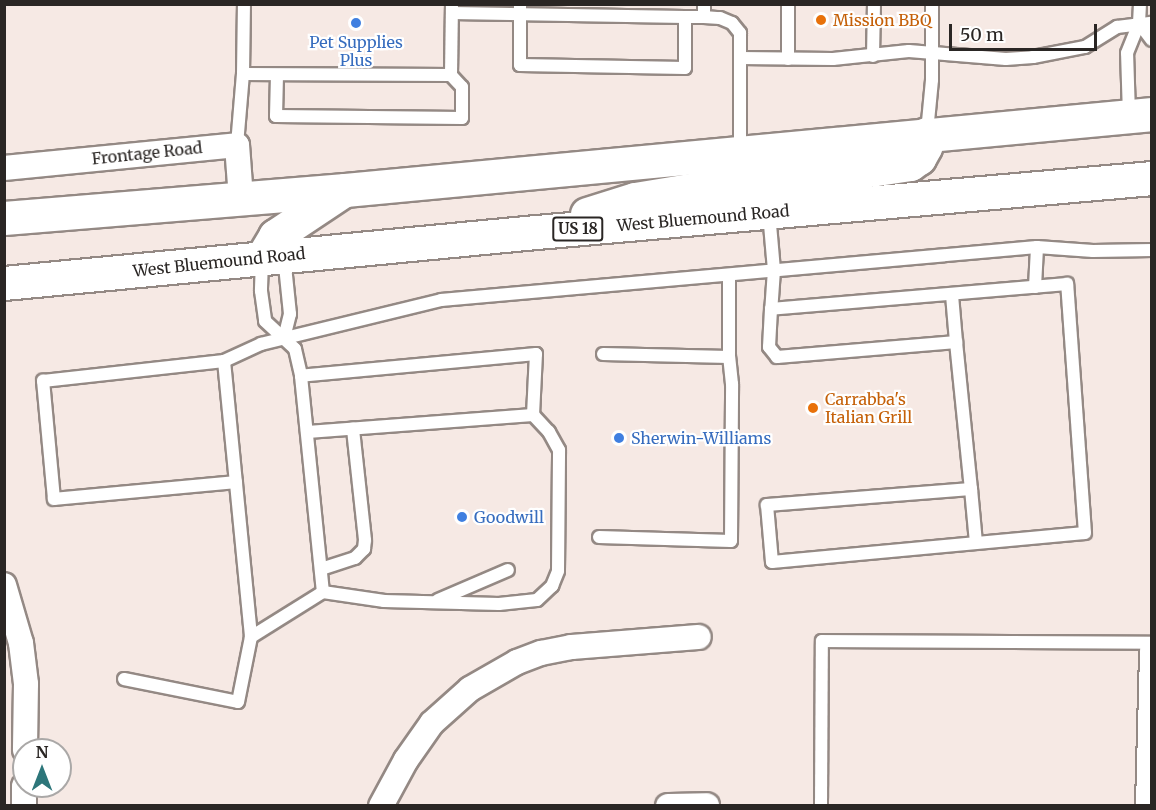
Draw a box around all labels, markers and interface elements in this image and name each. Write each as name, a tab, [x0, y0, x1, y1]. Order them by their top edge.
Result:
place label: Mission BBQ	[833, 10, 932, 30]
scale bar	[952, 12, 1100, 50]
marker: Mission BBQ	[814, 13, 828, 27]
marker: Pet Supplies Plus	[349, 16, 363, 30]
text: 50 m	[960, 23, 1004, 46]
place label: Pet Supplies Plus	[309, 32, 403, 70]
street label: Frontage Road	[91, 138, 203, 168]
street label: West Bluemound Road	[616, 201, 790, 235]
road number: US 18	[551, 217, 605, 241]
street label: West Bluemound Road	[132, 243, 306, 281]
place label: Carrabba's Italian Grill	[825, 389, 912, 427]
marker: Carrabba's Italian Grill	[806, 401, 820, 415]
place label: Sherwin-Williams	[631, 428, 771, 448]
marker: Sherwin-Williams	[612, 431, 626, 445]
place label: Goodwill	[474, 507, 544, 527]
marker: Goodwill	[455, 510, 469, 524]
north arrow	[12, 738, 72, 798]
text: N	[36, 742, 48, 762]

